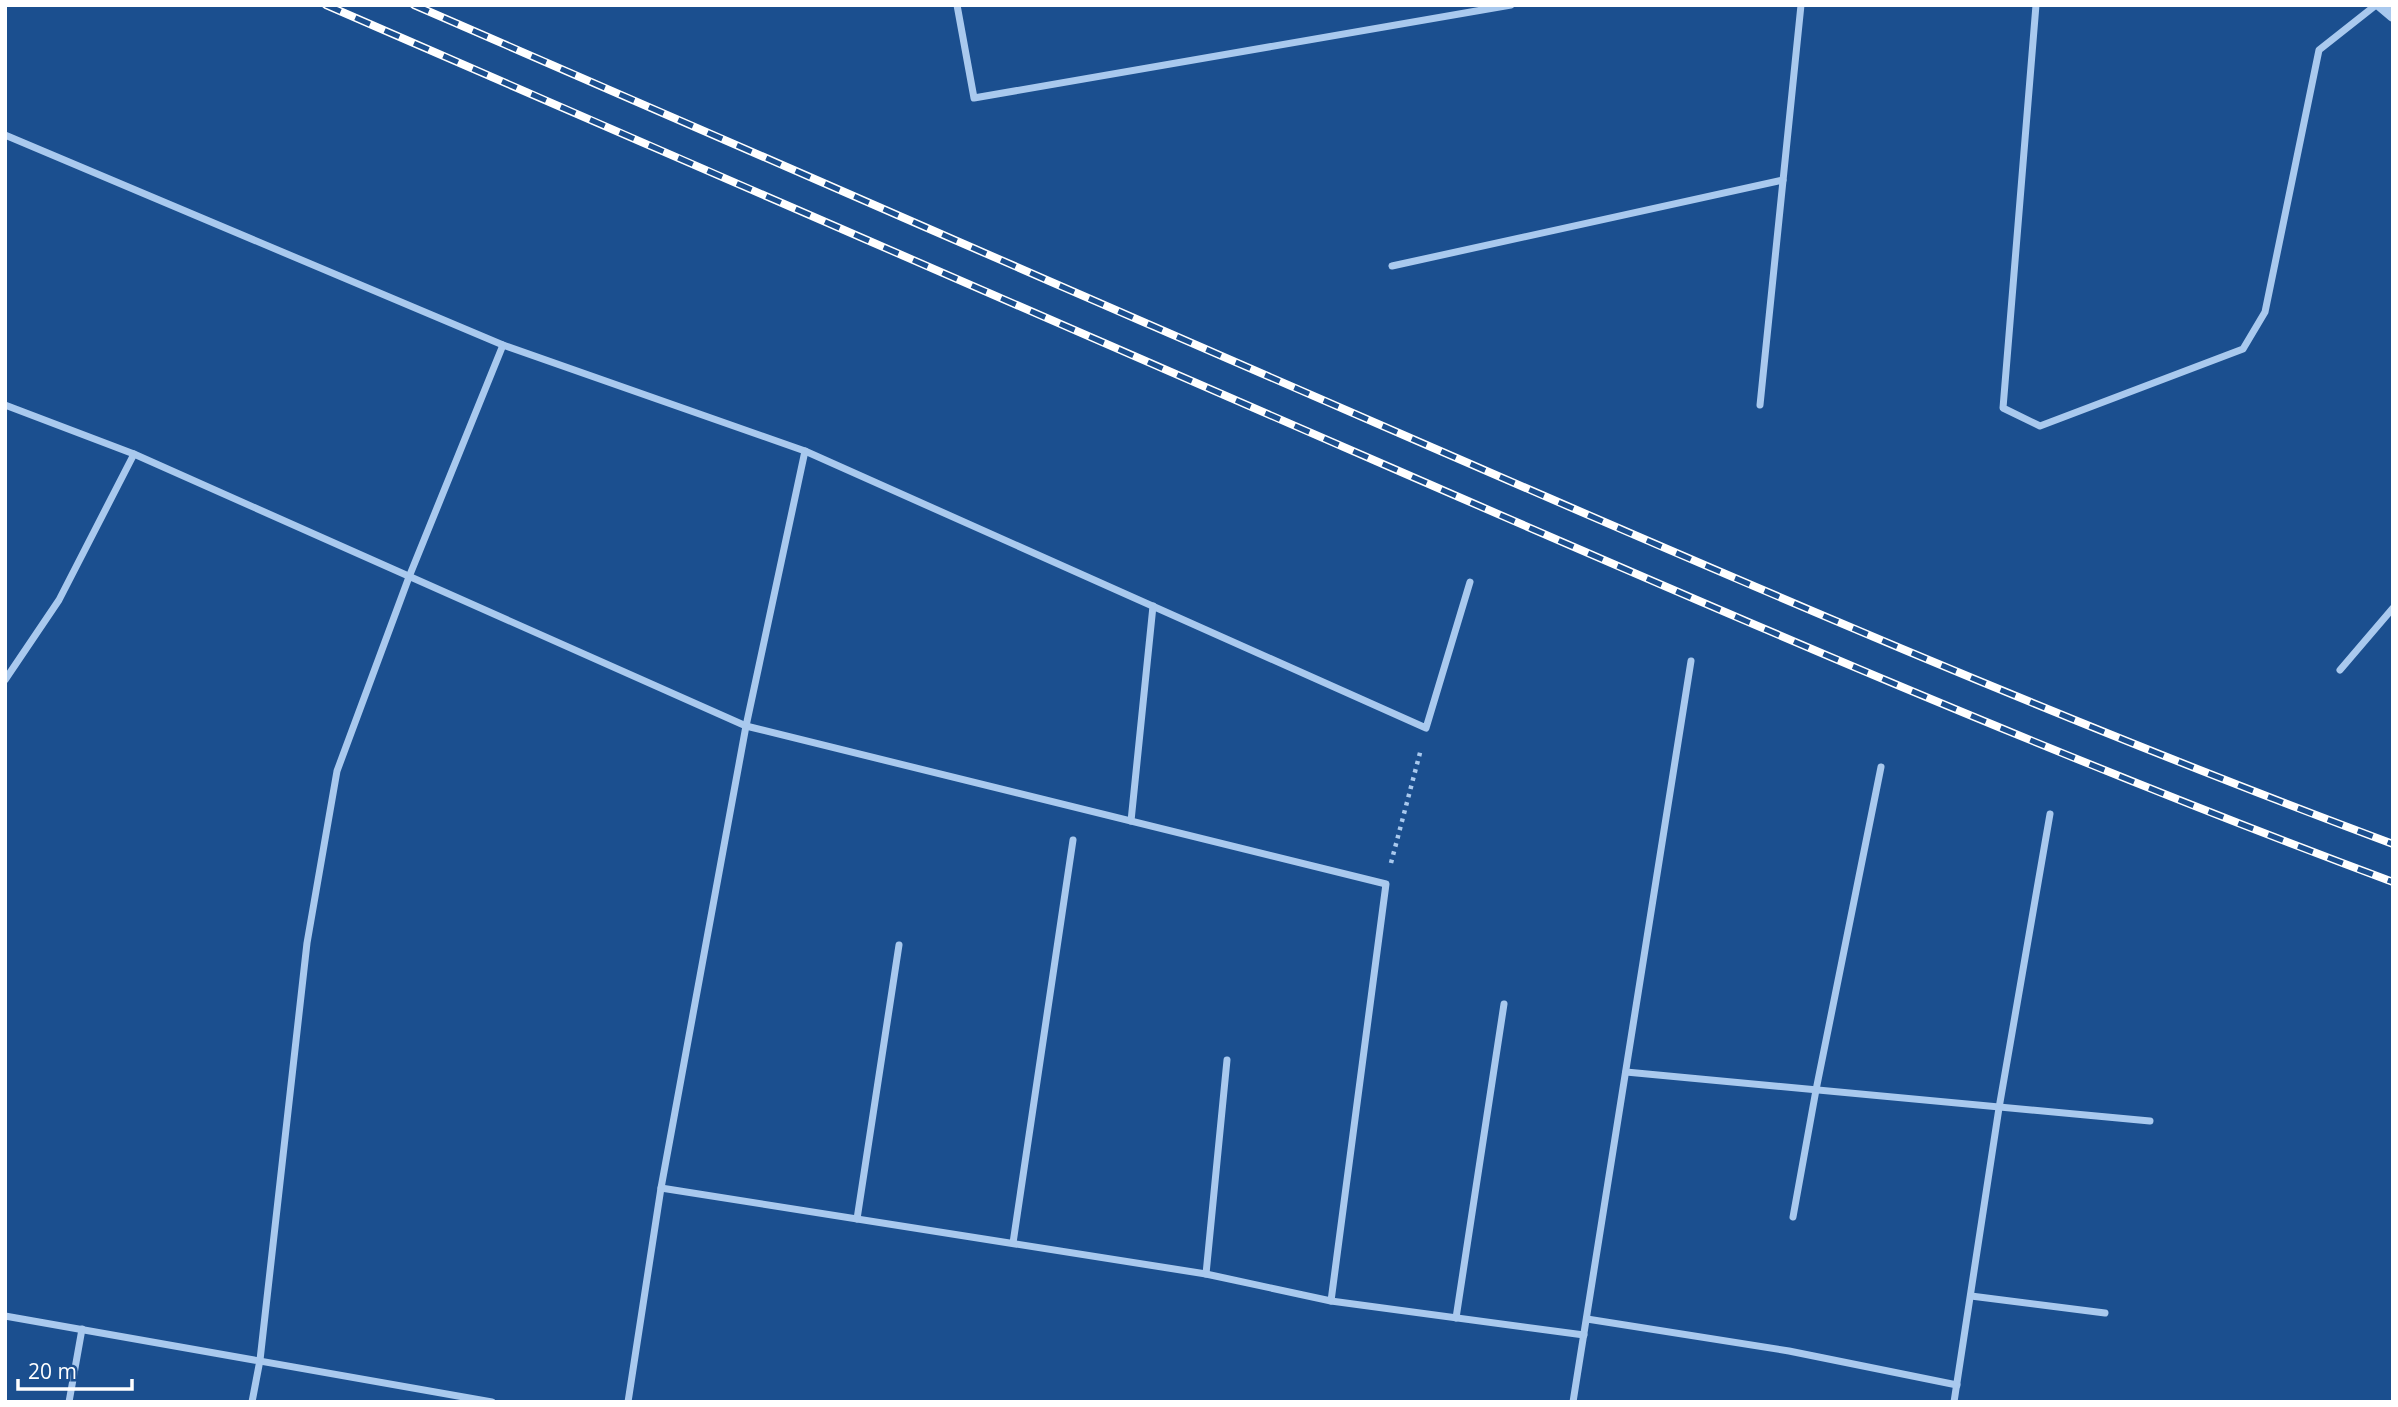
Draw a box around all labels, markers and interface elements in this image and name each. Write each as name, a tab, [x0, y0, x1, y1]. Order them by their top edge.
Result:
scale bar	[18, 1348, 131, 1392]
text: 20 m	[28, 1357, 77, 1385]

